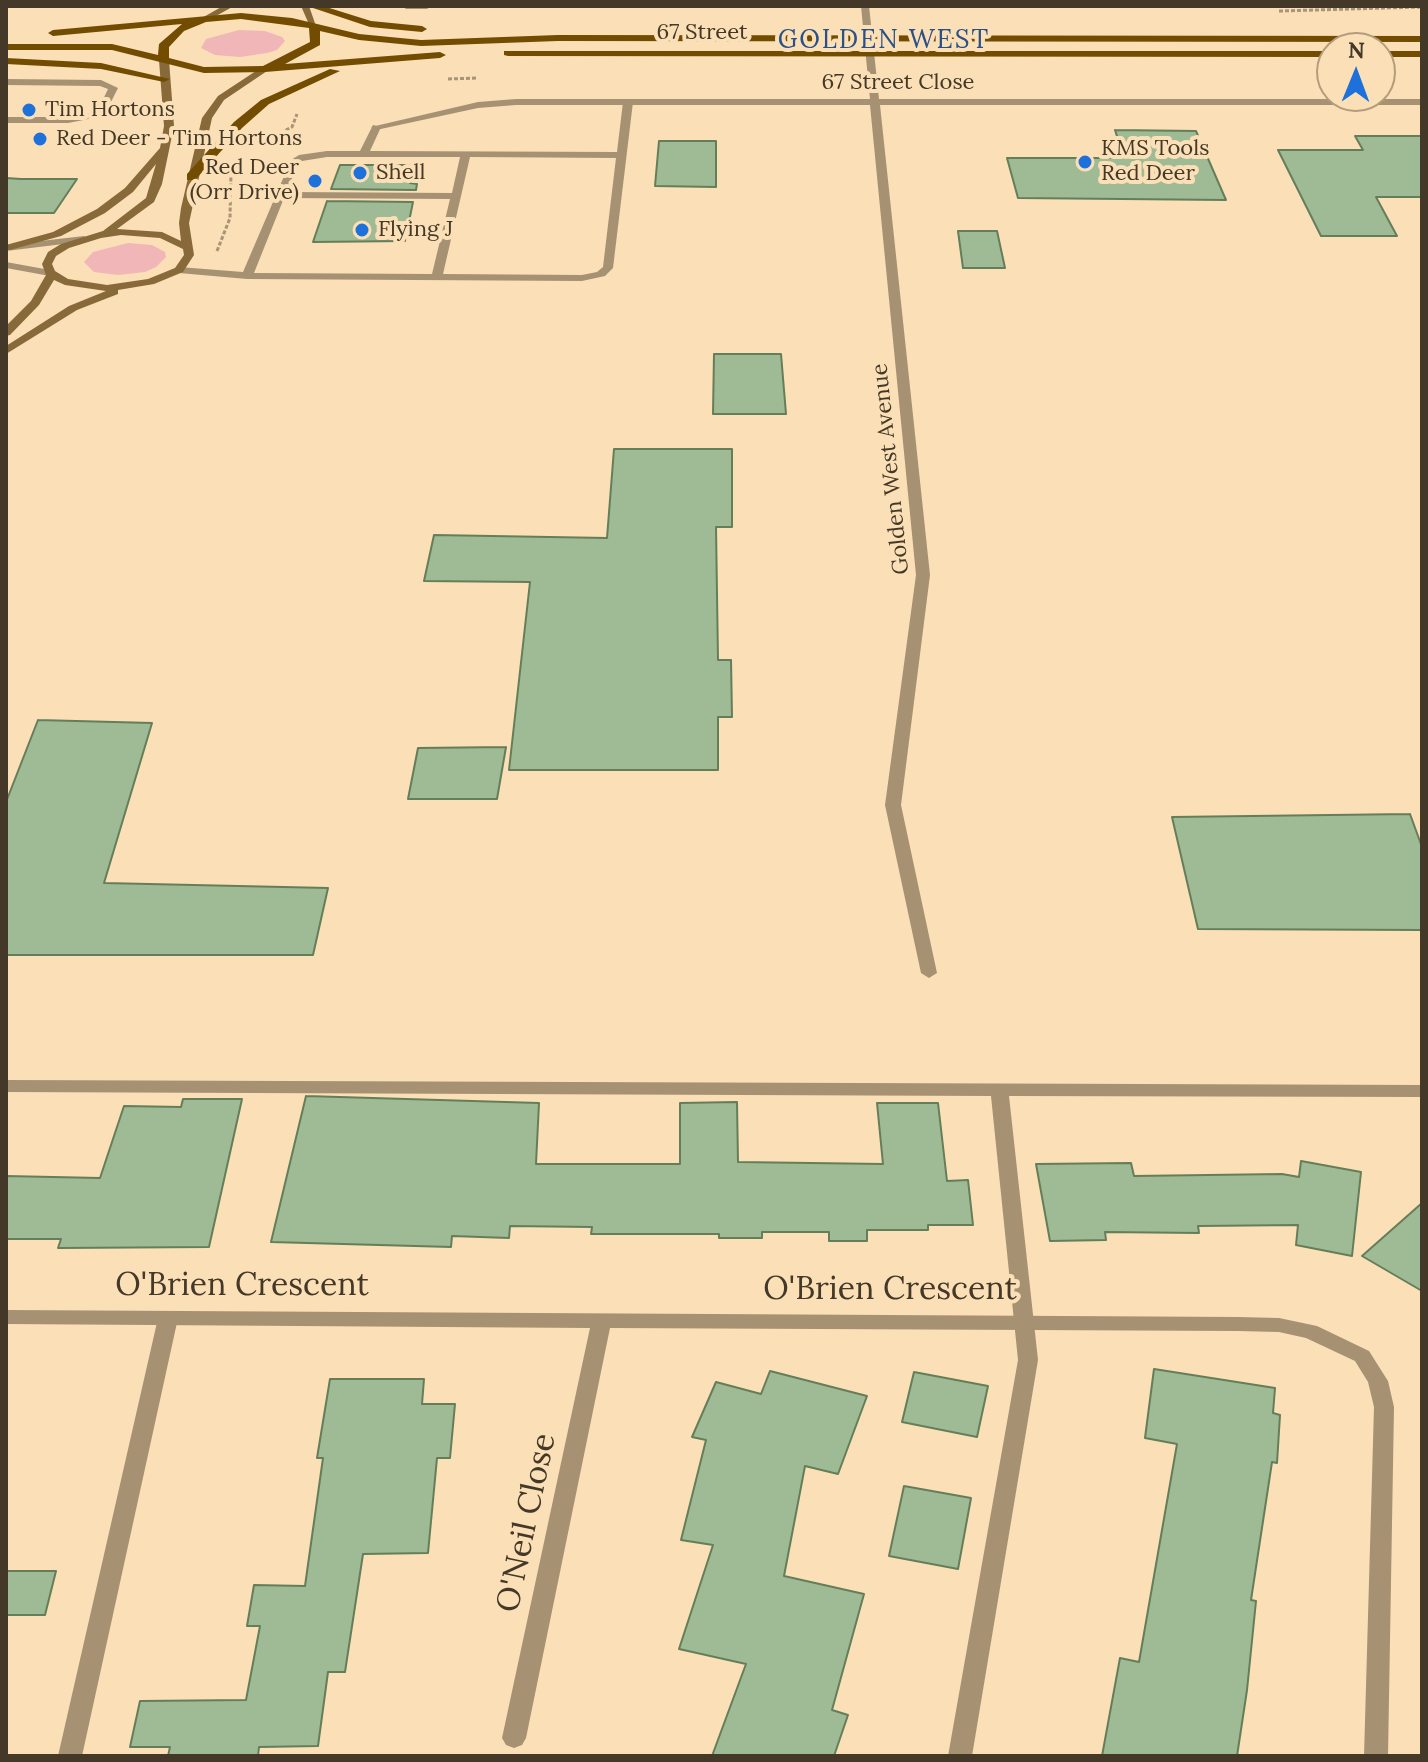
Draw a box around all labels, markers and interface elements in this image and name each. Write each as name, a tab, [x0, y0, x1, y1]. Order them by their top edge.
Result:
street label: 67 Street	[657, 20, 747, 46]
district label: GOLDEN WEST	[778, 25, 990, 57]
north arrow	[1316, 32, 1396, 112]
text: N	[1348, 36, 1365, 64]
street label: 67 Street Close	[822, 70, 974, 96]
place label: Tim Hortons	[45, 97, 175, 123]
marker: Tim Hortons	[20, 101, 38, 119]
place label: Red Deer - Tim Hortons	[56, 126, 302, 152]
marker: Red Deer - Tim Hortons	[31, 130, 49, 148]
place label: KMS Tools Red Deer	[1101, 136, 1209, 188]
marker: KMS Tools Red Deer	[1076, 153, 1094, 171]
place label: Red Deer (Orr Drive)	[190, 155, 299, 206]
place label: Shell	[376, 160, 426, 186]
marker: Shell	[351, 164, 369, 182]
marker: Red Deer (Orr Drive)	[306, 172, 324, 190]
place label: Flying J	[378, 217, 453, 243]
marker: Flying J	[353, 221, 371, 239]
street label: Golden West Avenue	[867, 362, 915, 576]
street label: O'Brien Crescent	[115, 1267, 369, 1305]
street label: O'Brien Crescent	[763, 1271, 1017, 1309]
street label: O'Neil Close	[489, 1430, 565, 1616]

